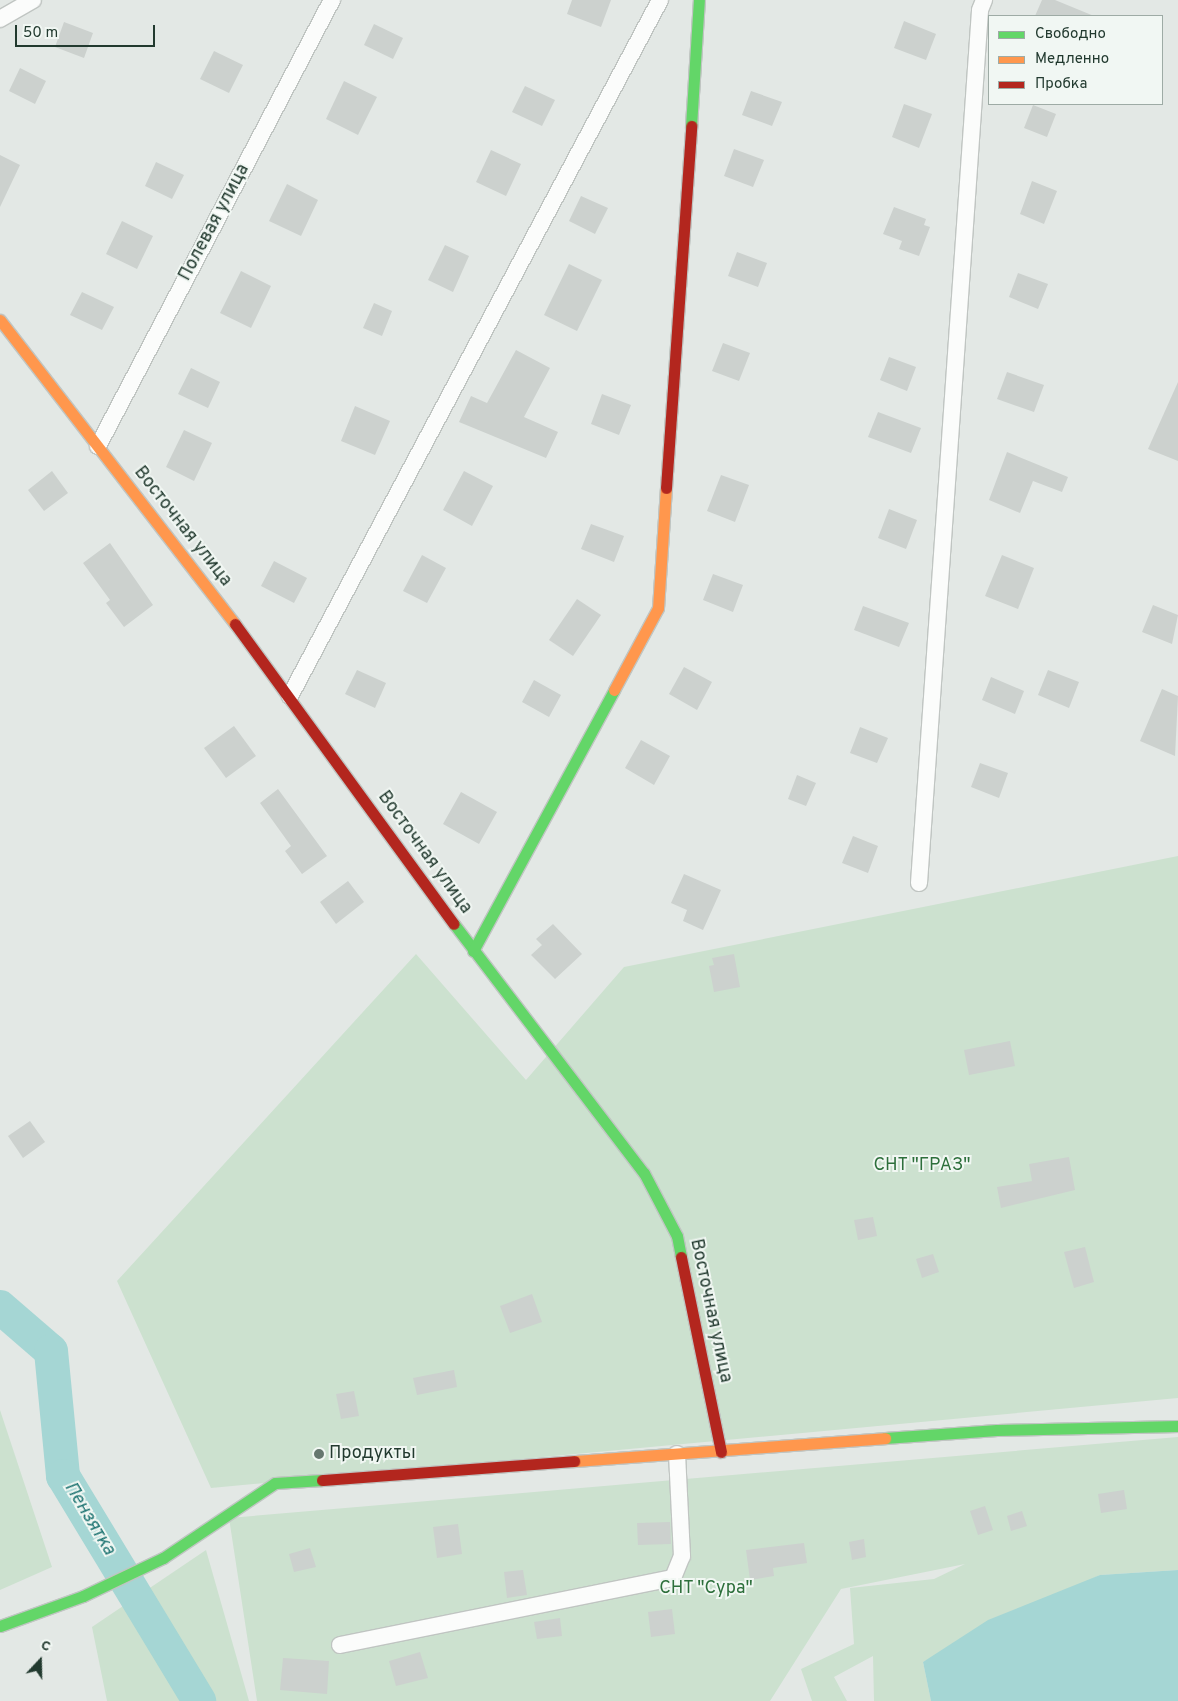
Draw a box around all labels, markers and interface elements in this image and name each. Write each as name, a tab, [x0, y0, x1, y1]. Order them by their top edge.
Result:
scale bar	[18, 15, 158, 47]
legend	[988, 15, 1163, 105]
text: 50 m	[23, 24, 58, 43]
text: Свободно	[1035, 25, 1106, 44]
text: Медленно	[1035, 50, 1109, 69]
text: Пробка	[1035, 75, 1087, 94]
street label: Полевая улица	[175, 161, 255, 285]
street label: Восточная улица	[128, 463, 236, 591]
street label: Восточная улица	[372, 787, 476, 919]
park label: СНТ "ГРАЗ"	[873, 1155, 971, 1177]
street label: Восточная улица	[684, 1237, 736, 1385]
place label: Продукты	[329, 1443, 416, 1465]
marker: Продукты	[313, 1448, 325, 1460]
water label: Пензятка	[58, 1478, 120, 1560]
park label: СНТ "Сура"	[659, 1578, 753, 1600]
north arrow	[15, 1636, 65, 1686]
text: С	[38, 1637, 53, 1656]

